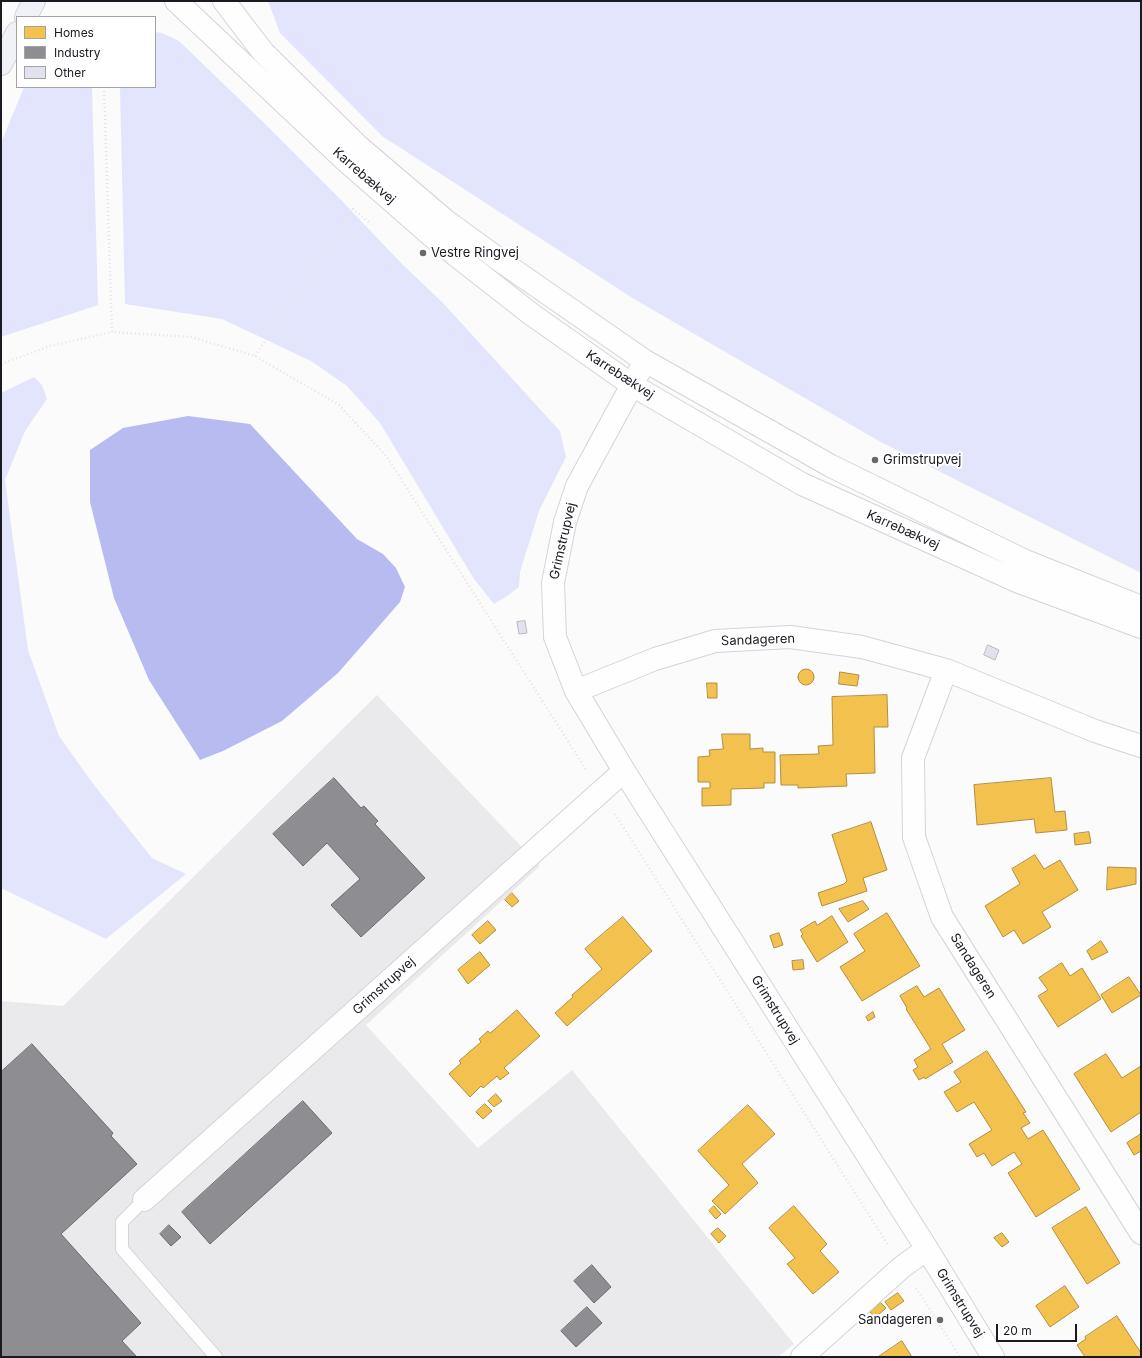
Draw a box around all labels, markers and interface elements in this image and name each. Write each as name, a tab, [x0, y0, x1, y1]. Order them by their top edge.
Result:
legend	[16, 16, 156, 88]
text: Homes	[54, 25, 94, 40]
text: Industry	[54, 45, 100, 60]
text: Other	[54, 65, 86, 80]
street label: Karrebækvej	[329, 144, 399, 208]
place label: Vestre Ringvej	[431, 245, 519, 261]
marker: Vestre Ringvej	[418, 248, 428, 258]
street label: Karrebækvej	[583, 347, 657, 403]
place label: Grimstrupvej	[883, 452, 962, 468]
marker: Grimstrupvej	[870, 455, 880, 465]
street label: Grimstrupvej	[547, 501, 579, 581]
street label: Karrebækvej	[864, 507, 942, 553]
street label: Sandageren	[721, 631, 795, 649]
street label: Sandageren	[947, 930, 999, 1002]
street label: Grimstrupvej	[350, 954, 418, 1018]
street label: Grimstrupvej	[748, 973, 802, 1047]
street label: Grimstrupvej	[933, 1266, 987, 1340]
place label: Sandageren	[858, 1312, 932, 1328]
marker: Sandageren	[935, 1315, 945, 1325]
scale bar	[998, 1316, 1079, 1342]
text: 20 m	[1003, 1323, 1032, 1338]

